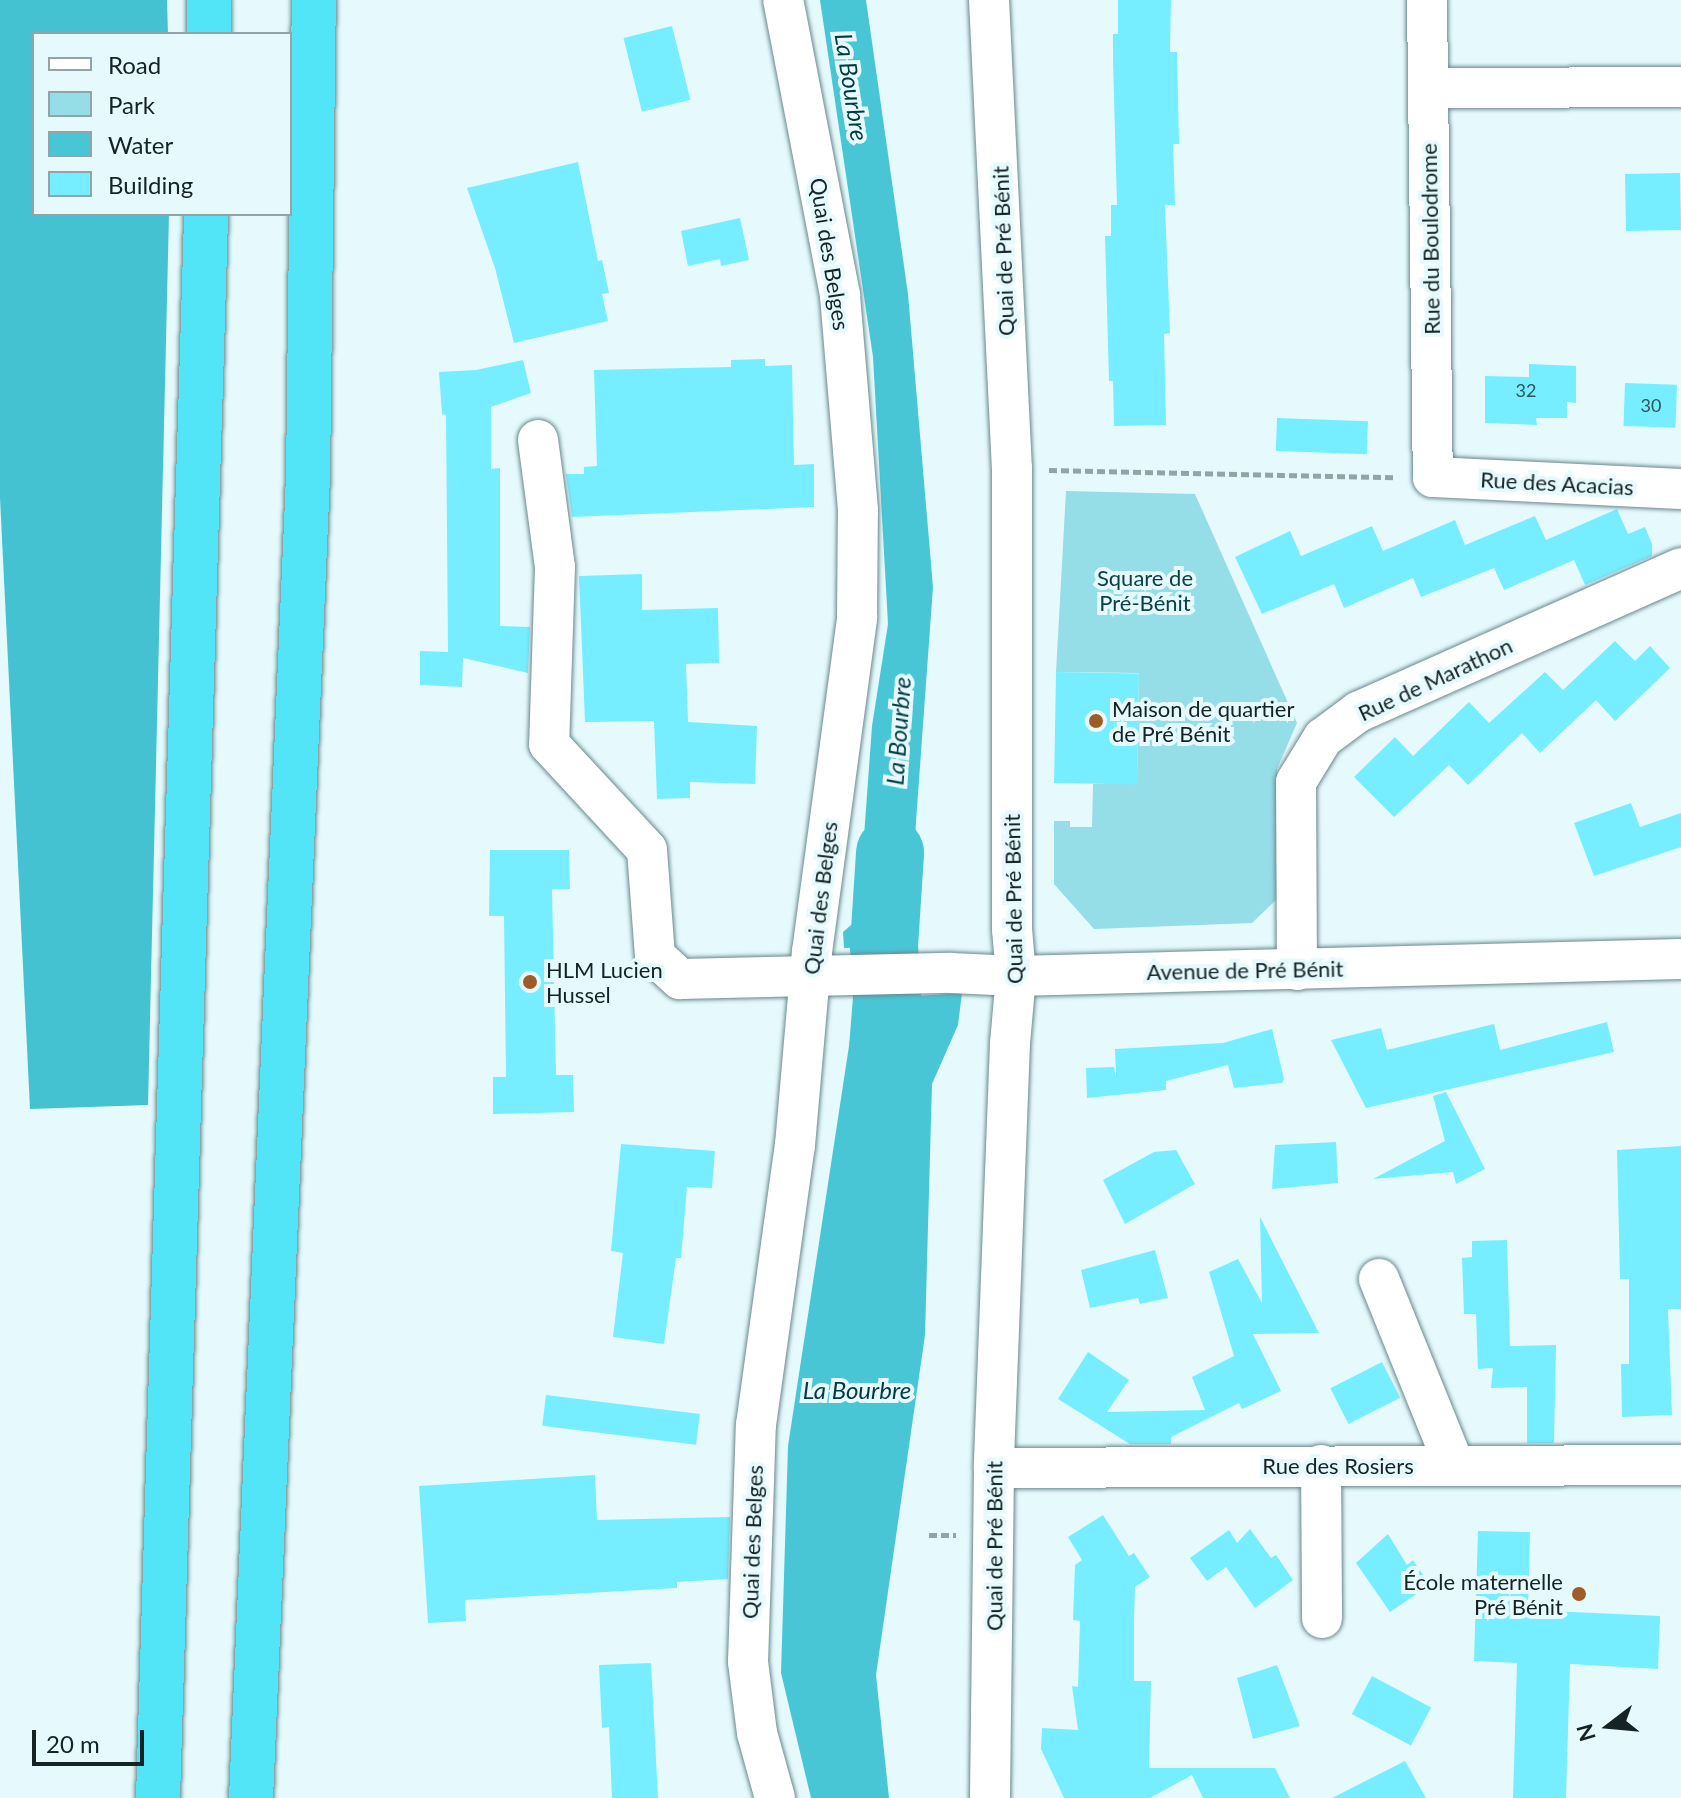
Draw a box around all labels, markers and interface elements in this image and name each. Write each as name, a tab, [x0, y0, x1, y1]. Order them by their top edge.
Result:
water label: La Bourbre	[829, 31, 875, 143]
legend	[32, 32, 292, 216]
text: Road	[108, 50, 161, 79]
text: Park	[108, 90, 155, 119]
text: Water	[108, 130, 173, 159]
street label: Rue du Boulodrome	[1415, 143, 1445, 335]
street label: Quai de Pré Bénit	[987, 166, 1019, 336]
text: Building	[108, 170, 193, 199]
street label: Quai des Belges	[805, 176, 855, 332]
house number: 32	[1516, 379, 1536, 401]
house number: 30	[1641, 394, 1661, 416]
street label: Rue des Acacias	[1479, 466, 1635, 500]
park label: Square de Pré-Bénit	[1097, 564, 1193, 616]
street label: Rue de Marathon	[1354, 632, 1516, 726]
water label: La Bourbre	[880, 676, 916, 786]
place label: Maison de quartier de Pré Bénit	[1112, 695, 1294, 746]
marker: Maison de quartier de Pré Bénit	[1087, 712, 1105, 730]
street label: Quai de Pré Bénit	[998, 814, 1028, 984]
street label: Quai des Belges	[798, 820, 842, 976]
street label: Avenue de Pré Bénit	[1146, 955, 1344, 985]
place label: HLM Lucien Hussel	[546, 956, 663, 1008]
marker: HLM Lucien Hussel	[521, 973, 539, 991]
water label: La Bourbre	[803, 1376, 911, 1404]
street label: Rue des Rosiers	[1262, 1453, 1414, 1479]
street label: Quai de Pré Bénit	[981, 1461, 1007, 1631]
street label: Quai des Belges	[736, 1465, 768, 1619]
place label: École maternelle Pré Bénit	[1403, 1568, 1563, 1620]
marker: École maternelle Pré Bénit	[1570, 1585, 1588, 1603]
north arrow	[1569, 1686, 1649, 1766]
scale bar	[36, 1714, 148, 1764]
text: N	[1570, 1721, 1601, 1745]
text: 20 m	[46, 1729, 100, 1758]

